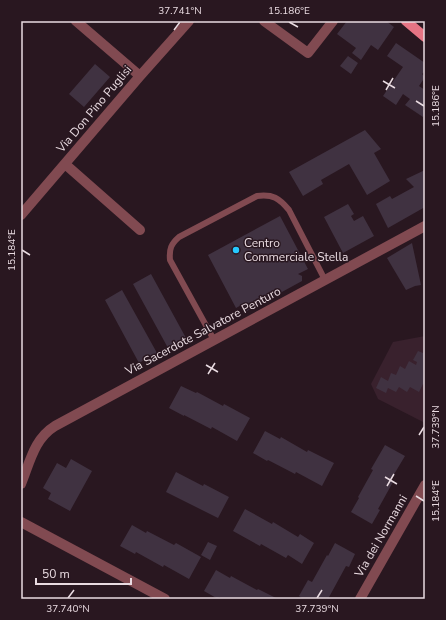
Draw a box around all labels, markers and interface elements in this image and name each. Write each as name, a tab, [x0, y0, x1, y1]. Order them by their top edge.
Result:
text: 37.741°N	[158, 4, 202, 18]
text: 15.186°E	[268, 4, 310, 18]
street label: Via Don Pino Puglisi	[52, 62, 135, 157]
text: 15.186°E	[429, 85, 443, 127]
text: 15.184°E	[5, 229, 19, 271]
place label: Centro Commerciale Stella	[244, 235, 348, 265]
marker: Centro Commerciale Stella	[231, 245, 241, 255]
street label: Via Sacerdote Salvatore Penturo	[122, 283, 284, 379]
text: 37.739°N	[429, 405, 443, 449]
text: 15.184°E	[429, 480, 443, 522]
street label: Via dei Normanni	[350, 492, 411, 581]
scale bar	[36, 560, 131, 586]
text: 50 m	[42, 566, 70, 582]
text: 37.740°N	[46, 602, 90, 616]
text: 37.739°N	[295, 602, 339, 616]

